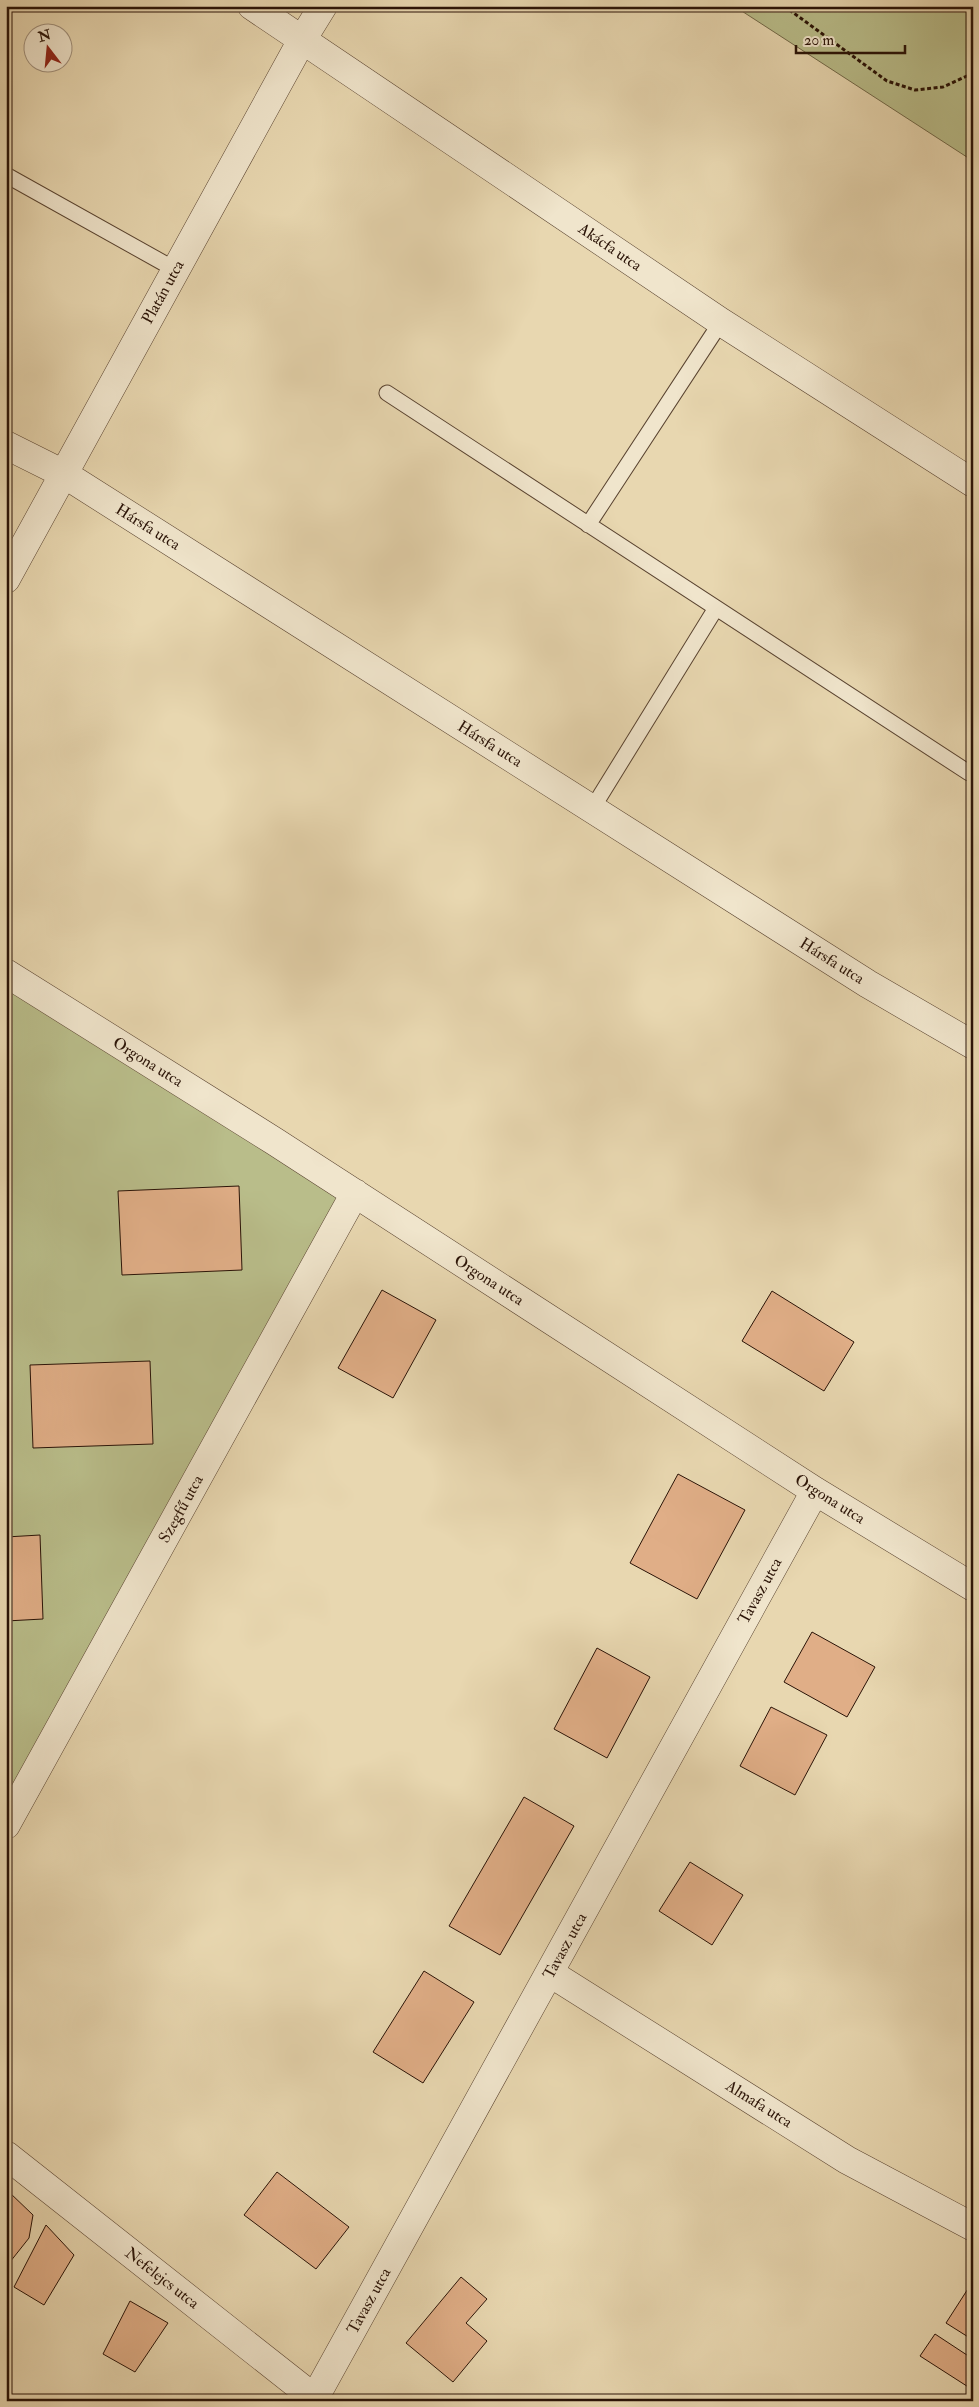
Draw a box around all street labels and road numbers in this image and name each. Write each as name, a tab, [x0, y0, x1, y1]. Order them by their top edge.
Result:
street label: Akácfa utca	[574, 218, 646, 276]
street label: Platán utca	[137, 256, 189, 327]
street label: Hársfa utca	[112, 499, 184, 555]
street label: Hársfa utca	[454, 716, 526, 772]
street label: Hársfa utca	[796, 933, 868, 989]
street label: Orgona utca	[109, 1033, 187, 1092]
street label: Orgona utca	[450, 1250, 528, 1310]
street label: Orgona utca	[791, 1470, 869, 1529]
street label: Szegfű utca	[154, 1471, 208, 1546]
street label: Tavasz utca	[734, 1554, 787, 1628]
street label: Tavasz utca	[539, 1909, 592, 1983]
street label: Almafa utca	[721, 2075, 796, 2133]
street label: Nefelejcs utca	[121, 2243, 203, 2313]
street label: Tavasz utca	[343, 2264, 396, 2338]

